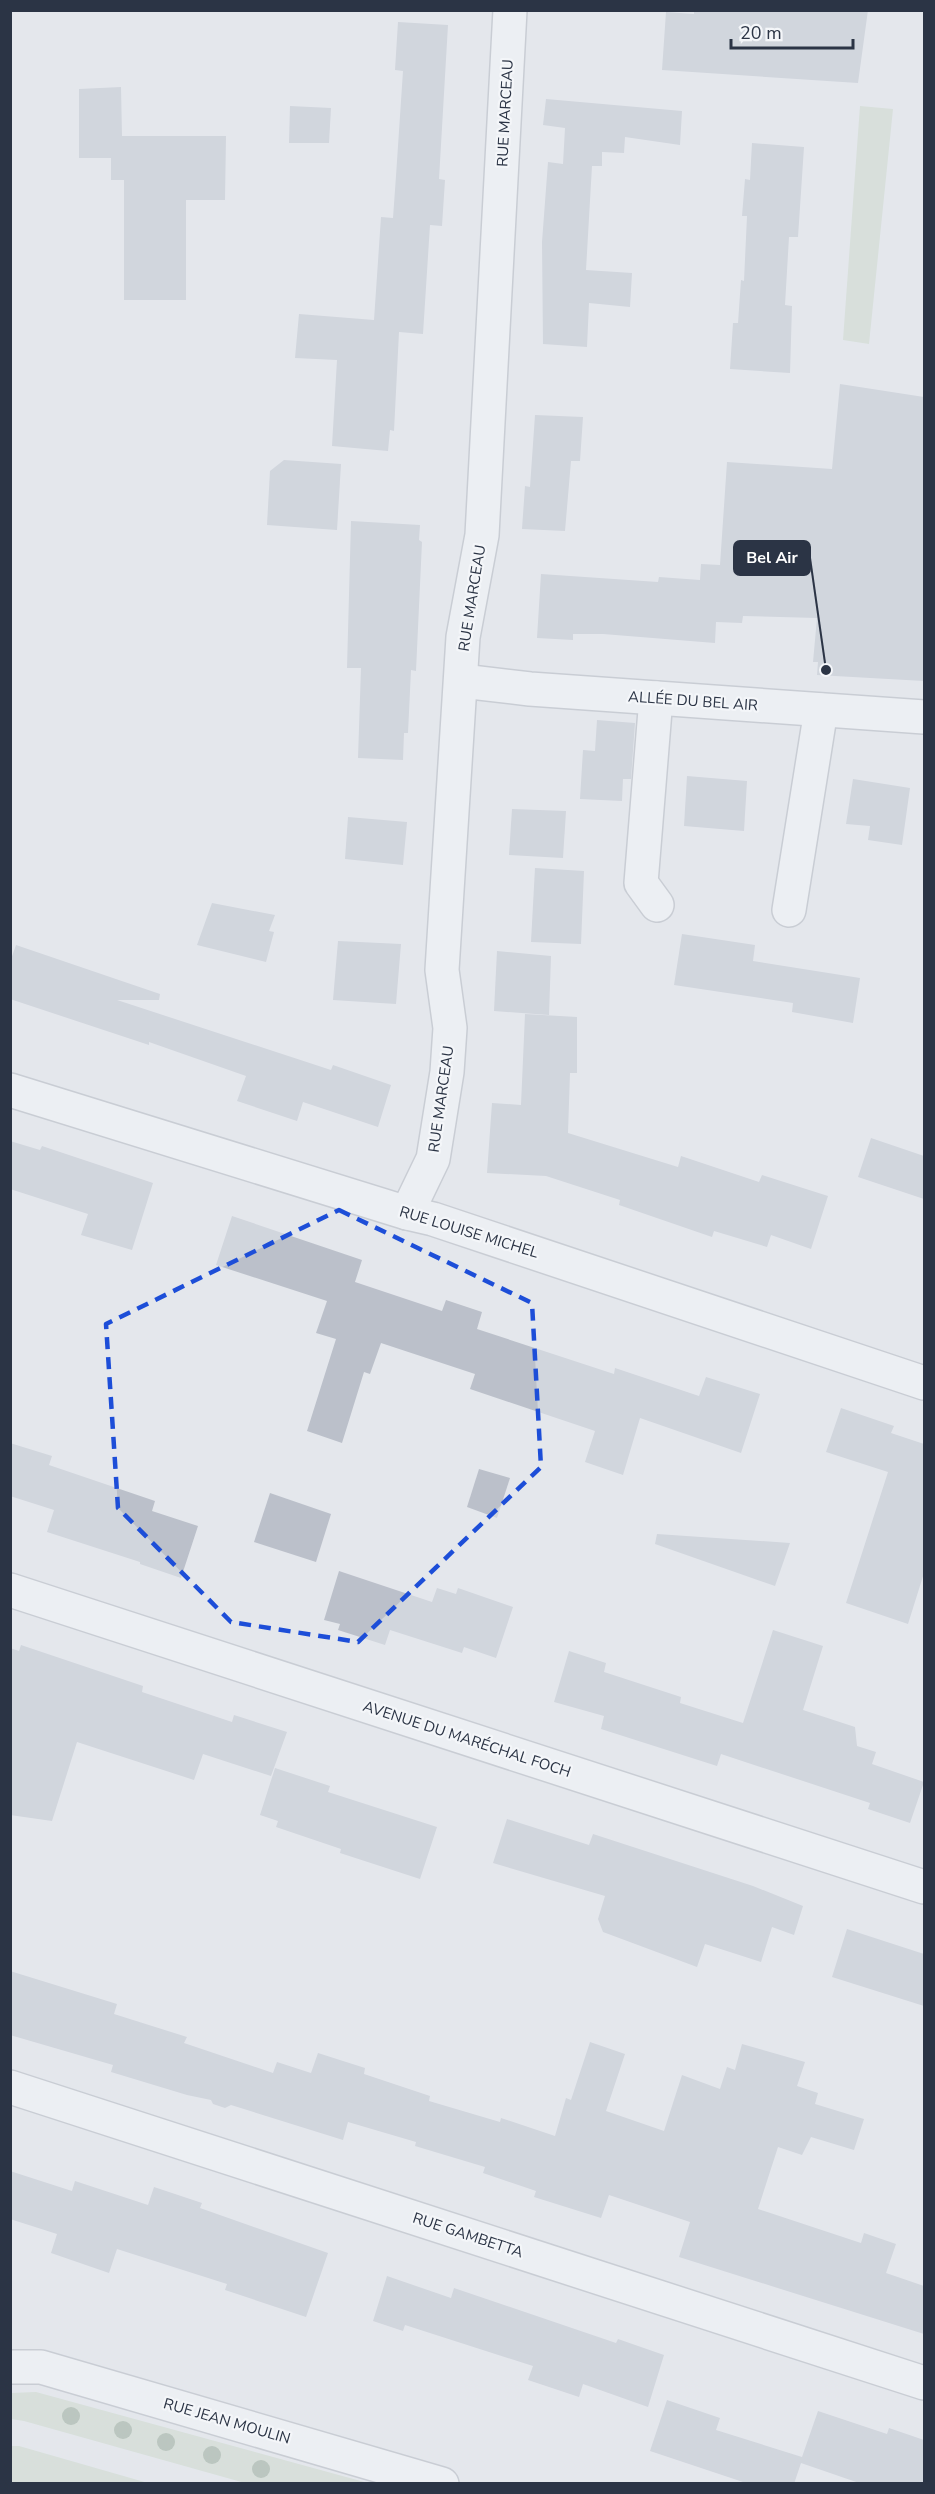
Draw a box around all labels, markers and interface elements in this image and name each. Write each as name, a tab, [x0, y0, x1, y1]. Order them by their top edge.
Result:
scale bar	[731, 12, 852, 50]
text: 20 m	[740, 21, 782, 45]
street label: RUE MARCEAU	[492, 59, 518, 167]
callout: Bel Air	[734, 541, 810, 575]
street label: RUE MARCEAU	[454, 543, 490, 653]
text: Bel Air	[746, 547, 798, 569]
street label: ALLÉE DU BEL AIR	[627, 686, 759, 716]
street label: RUE MARCEAU	[424, 1044, 458, 1154]
street label: RUE LOUISE MICHEL	[397, 1201, 541, 1263]
street label: AVENUE DU MARÉCHAL FOCH	[360, 1696, 574, 1782]
street label: RUE GAMBETTA	[410, 2208, 526, 2262]
street label: RUE JEAN MOULIN	[161, 2393, 293, 2449]

